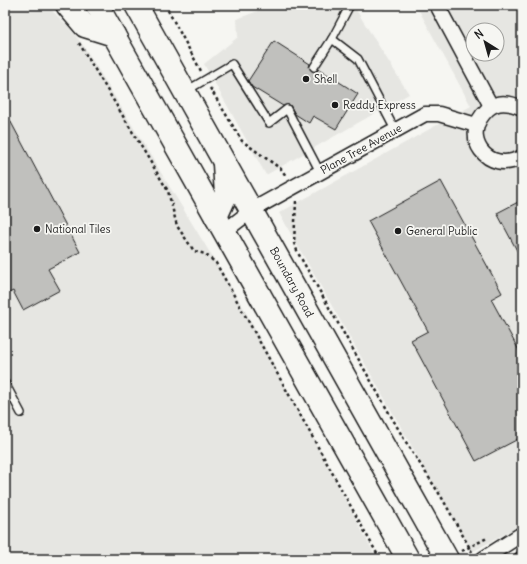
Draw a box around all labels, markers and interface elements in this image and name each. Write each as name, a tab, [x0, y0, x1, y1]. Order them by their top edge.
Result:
north arrow	[465, 22, 505, 62]
text: N	[472, 26, 486, 42]
place label: Shell	[314, 72, 337, 86]
marker: Shell	[301, 74, 311, 84]
place label: Reddy Express	[343, 98, 416, 112]
marker: Reddy Express	[330, 100, 340, 110]
street label: Plane Tree Avenue	[318, 121, 404, 177]
place label: National Tiles	[45, 222, 111, 236]
marker: National Tiles	[32, 224, 42, 234]
place label: General Public	[406, 224, 478, 238]
marker: General Public	[393, 226, 403, 236]
street label: Boundary Road	[267, 244, 317, 320]

